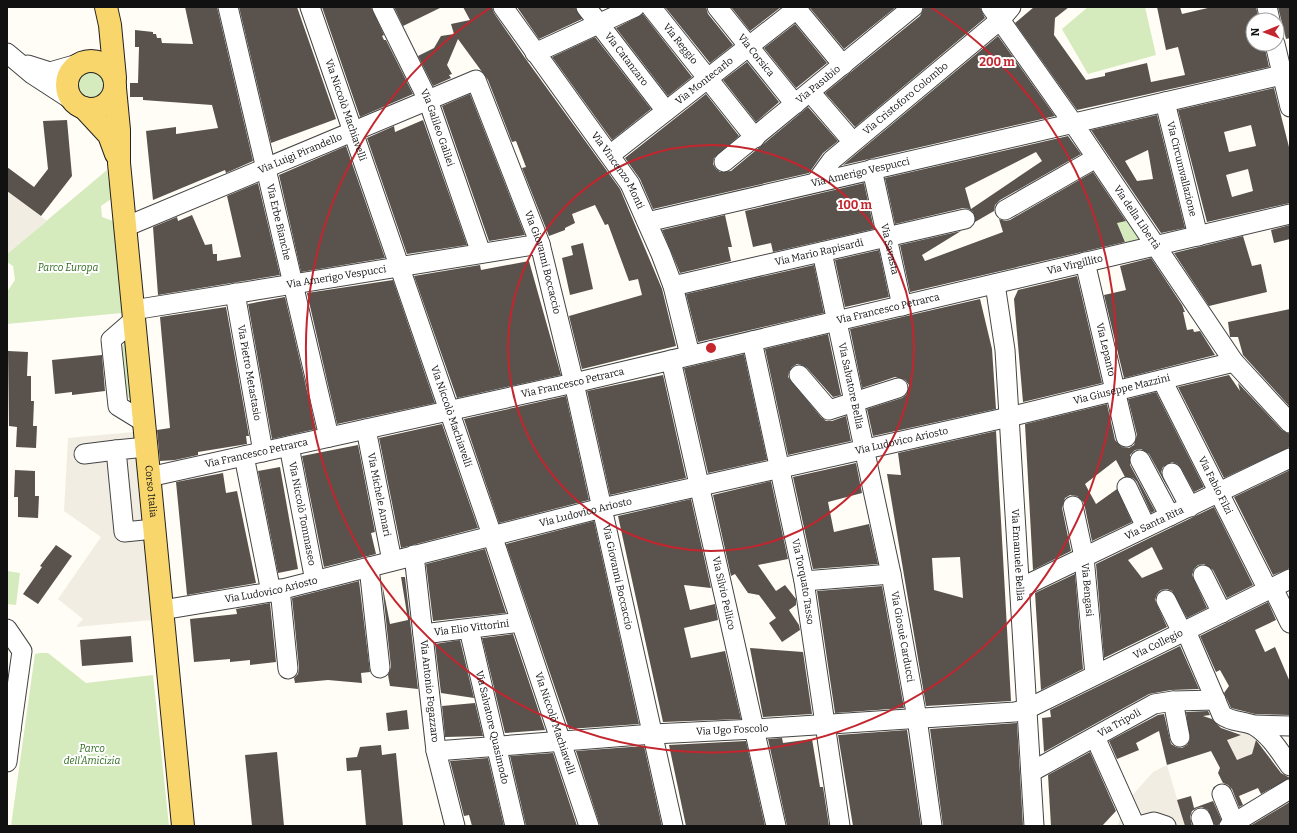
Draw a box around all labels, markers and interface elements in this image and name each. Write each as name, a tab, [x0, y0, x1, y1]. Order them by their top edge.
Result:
north arrow	[1245, 12, 1285, 52]
street label: Via Reggio	[660, 21, 700, 67]
text: N	[1249, 27, 1262, 37]
street label: Via Catanzaro	[602, 30, 651, 89]
street label: Via Corsica	[735, 32, 777, 79]
street label: Via Montecarlo	[673, 55, 736, 107]
text: 200 m	[979, 55, 1015, 69]
street label: Via Niccolò Machiavelli	[322, 58, 369, 163]
street label: Via Cristoforo Colombo	[861, 60, 951, 138]
street label: Via Pasubio	[794, 63, 843, 106]
street label: Via Galileo Galilei	[418, 87, 457, 168]
street label: Via Circumvallazione	[1164, 120, 1199, 218]
street label: Via Vincenzo Monti	[589, 130, 646, 211]
street label: Via Luigi Pirandello	[257, 131, 344, 176]
street label: Via Amerigo Vespucci	[810, 155, 911, 190]
street label: Via Erbe Bianche	[264, 183, 293, 262]
street label: Via della Libertà	[1111, 183, 1163, 252]
text: 100 m	[838, 198, 873, 212]
street label: Via Giovanni Boccaccio	[522, 209, 563, 316]
street label: Via Savasta	[878, 222, 901, 276]
street label: Via Mario Rapisardi	[774, 237, 865, 268]
street label: Via Virgillito	[1046, 252, 1104, 277]
park label: Parco Europa	[38, 262, 98, 274]
street label: Via Amerigo Vespucci	[286, 263, 387, 291]
street label: Via Francesco Petrarca	[835, 291, 941, 327]
street label: Via Lepanto	[1093, 322, 1118, 378]
street label: Via Pietro Metastasio	[235, 324, 263, 422]
centre of rings	[704, 341, 718, 355]
street label: Via Salvatore Bellia	[836, 342, 866, 431]
street label: Via Niccolò Machiavelli	[428, 364, 474, 469]
street label: Via Francesco Petrarca	[520, 365, 626, 401]
street label: Via Giuseppe Mazzini	[1072, 372, 1171, 407]
street label: Via Ludovico Ariosto	[854, 425, 949, 457]
street label: Via Francesco Petrarca	[204, 436, 310, 470]
street label: Via Michele Amari	[365, 452, 393, 538]
street label: Via Fabio Filzi	[1196, 454, 1235, 516]
street label: Via Niccolò Tommaseo	[286, 461, 318, 567]
street label: Corso Italia	[142, 465, 159, 519]
street label: Via Ludovico Ariosto	[538, 495, 633, 530]
street label: Via Santa Rita	[1123, 504, 1186, 543]
street label: Via Emanuele Bellia	[1009, 508, 1026, 602]
street label: Via Giovanni Boccaccio	[600, 524, 635, 631]
street label: Via Torquato Tasso	[789, 538, 816, 626]
street label: Via Silvio Pellico	[709, 555, 738, 631]
street label: Via Bengasi	[1079, 562, 1096, 617]
street label: Via Ludovico Ariosto	[224, 574, 319, 606]
street label: Via Giosuè Carducci	[888, 590, 916, 683]
street label: Via Elio Vittorini	[433, 617, 510, 639]
street label: Via Collegio	[1131, 627, 1185, 662]
street label: Via Antonio Fogazzaro	[418, 639, 441, 743]
street label: Via Salvatore Quasimodo	[473, 669, 511, 786]
street label: Via Niccolò Machiavelli	[532, 671, 577, 776]
street label: Via Tripoli	[1096, 706, 1143, 740]
street label: Via Ugo Foscolo	[696, 722, 769, 738]
park label: Parco dell'Amicizia	[64, 743, 120, 767]

